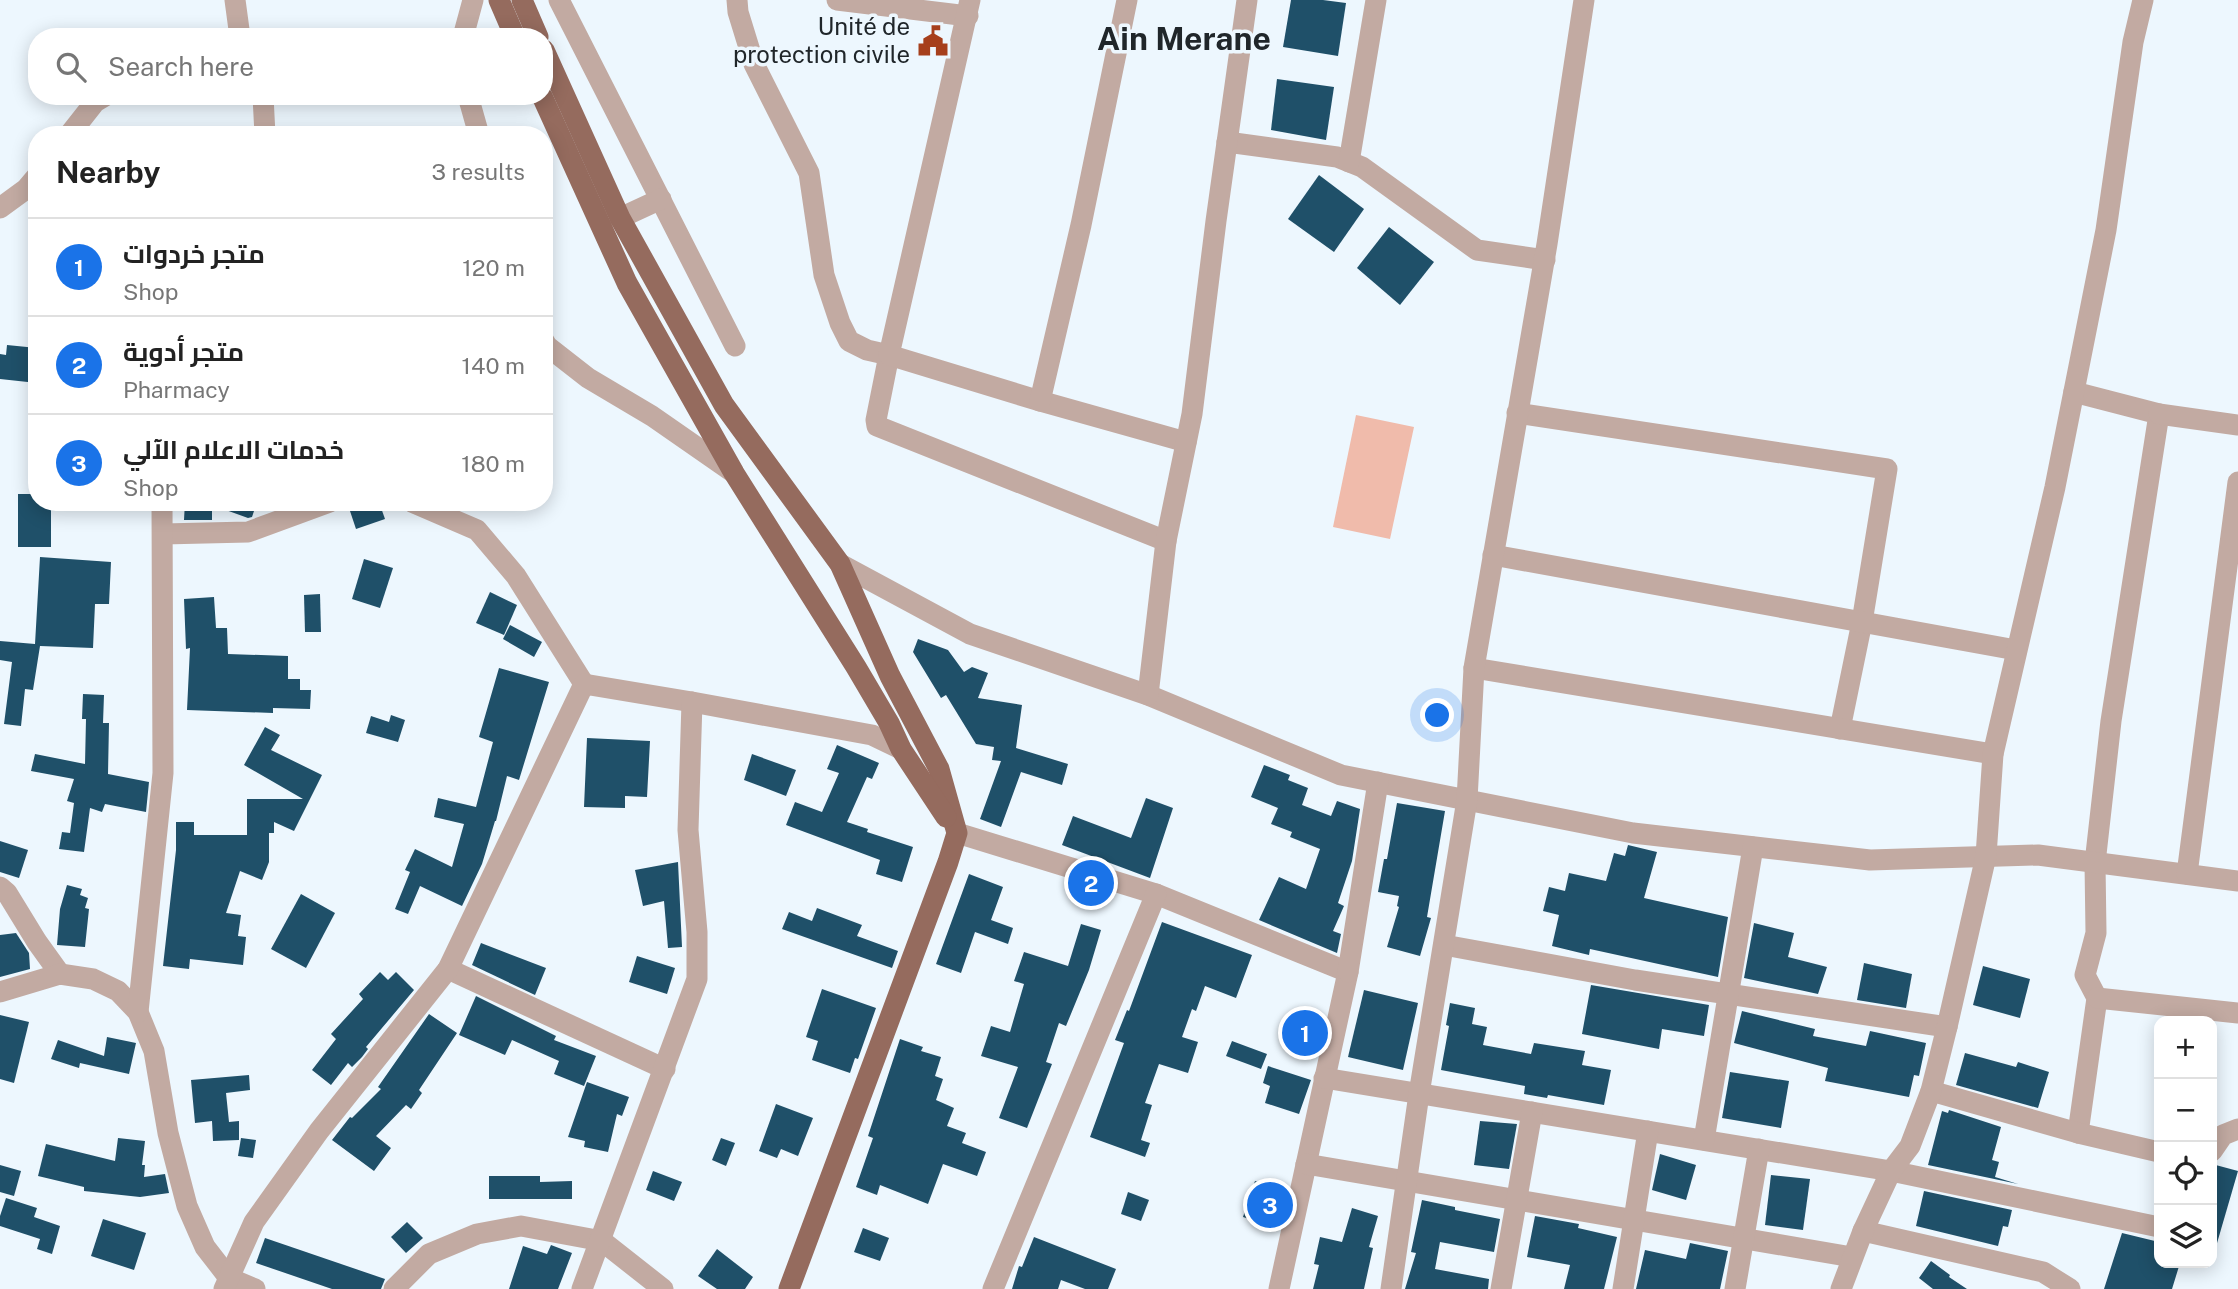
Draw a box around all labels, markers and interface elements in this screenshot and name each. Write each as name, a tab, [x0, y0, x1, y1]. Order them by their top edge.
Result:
place label: Unité de protection civile	[733, 12, 910, 68]
district label: Ain Merane	[1097, 20, 1271, 57]
public building icon: Unité de protection civile	[916, 24, 950, 58]
search box	[28, 28, 553, 105]
icon: search	[52, 48, 90, 86]
text: Search here	[108, 51, 254, 82]
text: Nearby	[56, 154, 160, 190]
text: 3 results	[431, 158, 525, 185]
text: متجر خردوات	[123, 238, 265, 269]
text: 1	[74, 254, 84, 281]
text: 120 m	[462, 254, 525, 281]
text: Shop	[123, 278, 178, 305]
text: متجر أدوية	[123, 336, 244, 367]
text: 2	[72, 352, 86, 379]
text: 140 m	[462, 352, 525, 379]
text: Pharmacy	[123, 376, 230, 403]
text: خدمات الاعلام الآلي	[123, 434, 344, 465]
text: 3	[71, 450, 87, 477]
text: 180 m	[461, 450, 525, 477]
text: Shop	[123, 474, 178, 501]
your location	[1420, 698, 1454, 732]
pin: 2	[1068, 857, 1114, 909]
pin: 1	[1282, 1007, 1328, 1059]
map controls	[2154, 1016, 2217, 1268]
button: +	[2154, 1016, 2217, 1079]
button: −	[2154, 1079, 2217, 1142]
button: locate	[2154, 1142, 2217, 1205]
pin: 3	[1247, 1179, 1293, 1231]
button: layers	[2154, 1205, 2217, 1268]

